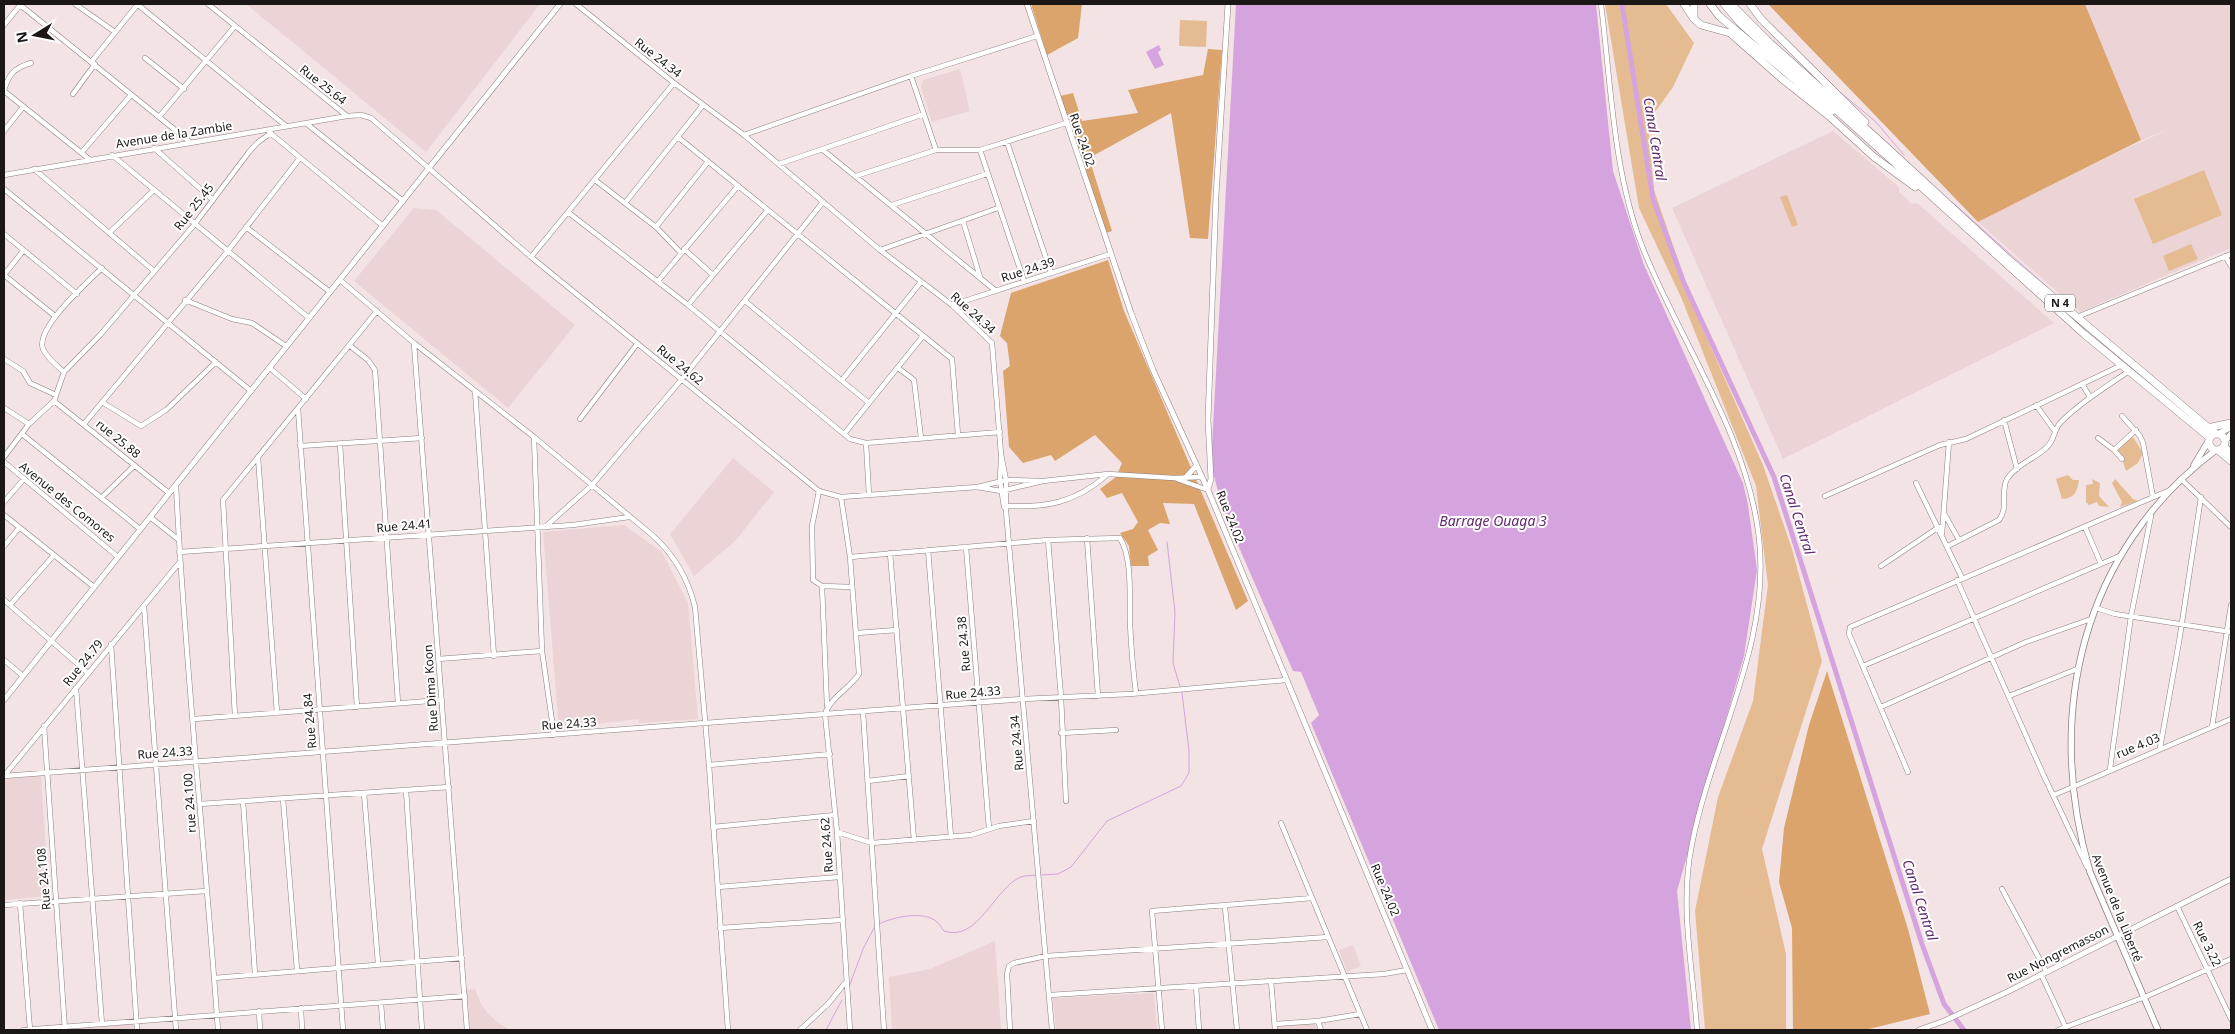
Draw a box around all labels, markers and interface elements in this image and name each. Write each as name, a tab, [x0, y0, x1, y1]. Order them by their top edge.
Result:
north arrow	[10, 10, 60, 60]
text: N	[11, 30, 32, 45]
street label: Rue 24.34	[631, 34, 685, 81]
street label: Rue 25.64	[296, 61, 350, 108]
water label: Canal Central	[1640, 96, 1672, 182]
street label: Rue 24.02	[1065, 111, 1100, 169]
street label: Avenue de la Zambie	[115, 117, 234, 152]
street label: Rue 25.45	[170, 180, 217, 234]
street label: Rue 24.39	[999, 253, 1057, 286]
street label: Rue 24.34	[947, 288, 1000, 338]
road number: N 4	[2045, 294, 2075, 312]
street label: Rue 24.62	[653, 341, 707, 389]
street label: rue 25.88	[92, 415, 144, 462]
street label: Avenue des Comores	[16, 458, 119, 546]
water label: Canal Central	[1775, 471, 1820, 557]
street label: Rue 24.02	[1212, 488, 1249, 546]
water label: Barrage Ouaga 3	[1439, 511, 1547, 530]
street label: Rue 24.41	[376, 515, 432, 536]
street label: Rue 24.38	[953, 616, 974, 672]
street label: Rue 24.79	[59, 636, 107, 690]
street label: Rue Dima Koon	[419, 644, 442, 732]
street label: Rue 24.33	[945, 682, 1001, 703]
street label: Rue 24.84	[299, 693, 320, 749]
street label: Rue 24.33	[541, 713, 597, 734]
street label: Rue 24.34	[1006, 715, 1027, 771]
street label: rue 4.03	[2113, 729, 2162, 762]
street label: Rue 24.33	[137, 742, 193, 763]
street label: rue 24.100	[179, 772, 200, 833]
street label: Rue 24.62	[816, 817, 837, 873]
street label: Rue 24.108	[32, 847, 55, 911]
street label: Avenue de la Liberté	[2088, 851, 2147, 965]
water label: Canal Central	[1898, 857, 1943, 943]
street label: Rue 24.02	[1367, 861, 1404, 919]
street label: Rue 3.22	[2189, 918, 2226, 969]
street label: Rue Nongremasson	[2004, 921, 2111, 986]

